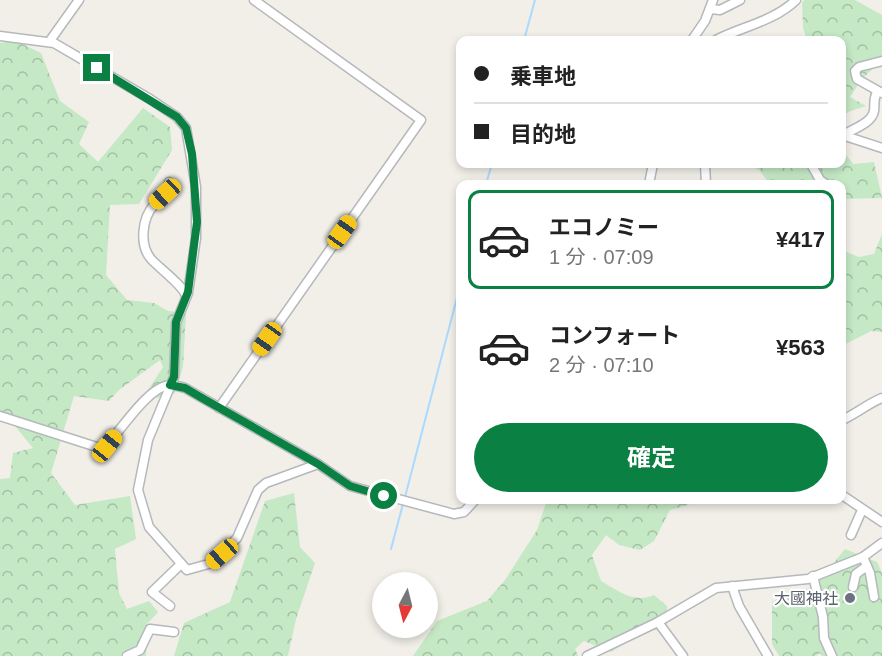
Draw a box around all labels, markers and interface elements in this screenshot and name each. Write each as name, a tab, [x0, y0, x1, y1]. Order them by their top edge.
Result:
route end	[83, 54, 110, 81]
text: 乗車地	[510, 64, 576, 89]
text: 目的地	[510, 122, 576, 147]
car	[146, 175, 184, 213]
car	[324, 212, 360, 252]
icon: car	[477, 213, 531, 267]
text: エコノミー	[549, 215, 659, 240]
text: ¥417	[776, 227, 825, 252]
text: 1 分 · 07:09	[549, 246, 654, 268]
car	[249, 319, 285, 359]
icon: car	[477, 321, 531, 375]
text: コンフォート	[549, 323, 680, 348]
text: ¥563	[776, 335, 825, 360]
text: 2 分 · 07:10	[549, 354, 654, 376]
button: 確定	[474, 423, 828, 492]
car	[89, 426, 125, 466]
route start	[370, 482, 397, 509]
car	[203, 535, 241, 573]
north arrow	[372, 572, 438, 638]
map controls	[372, 572, 438, 638]
place label: 大國神社	[774, 590, 838, 607]
marker: 大國神社	[843, 591, 857, 605]

